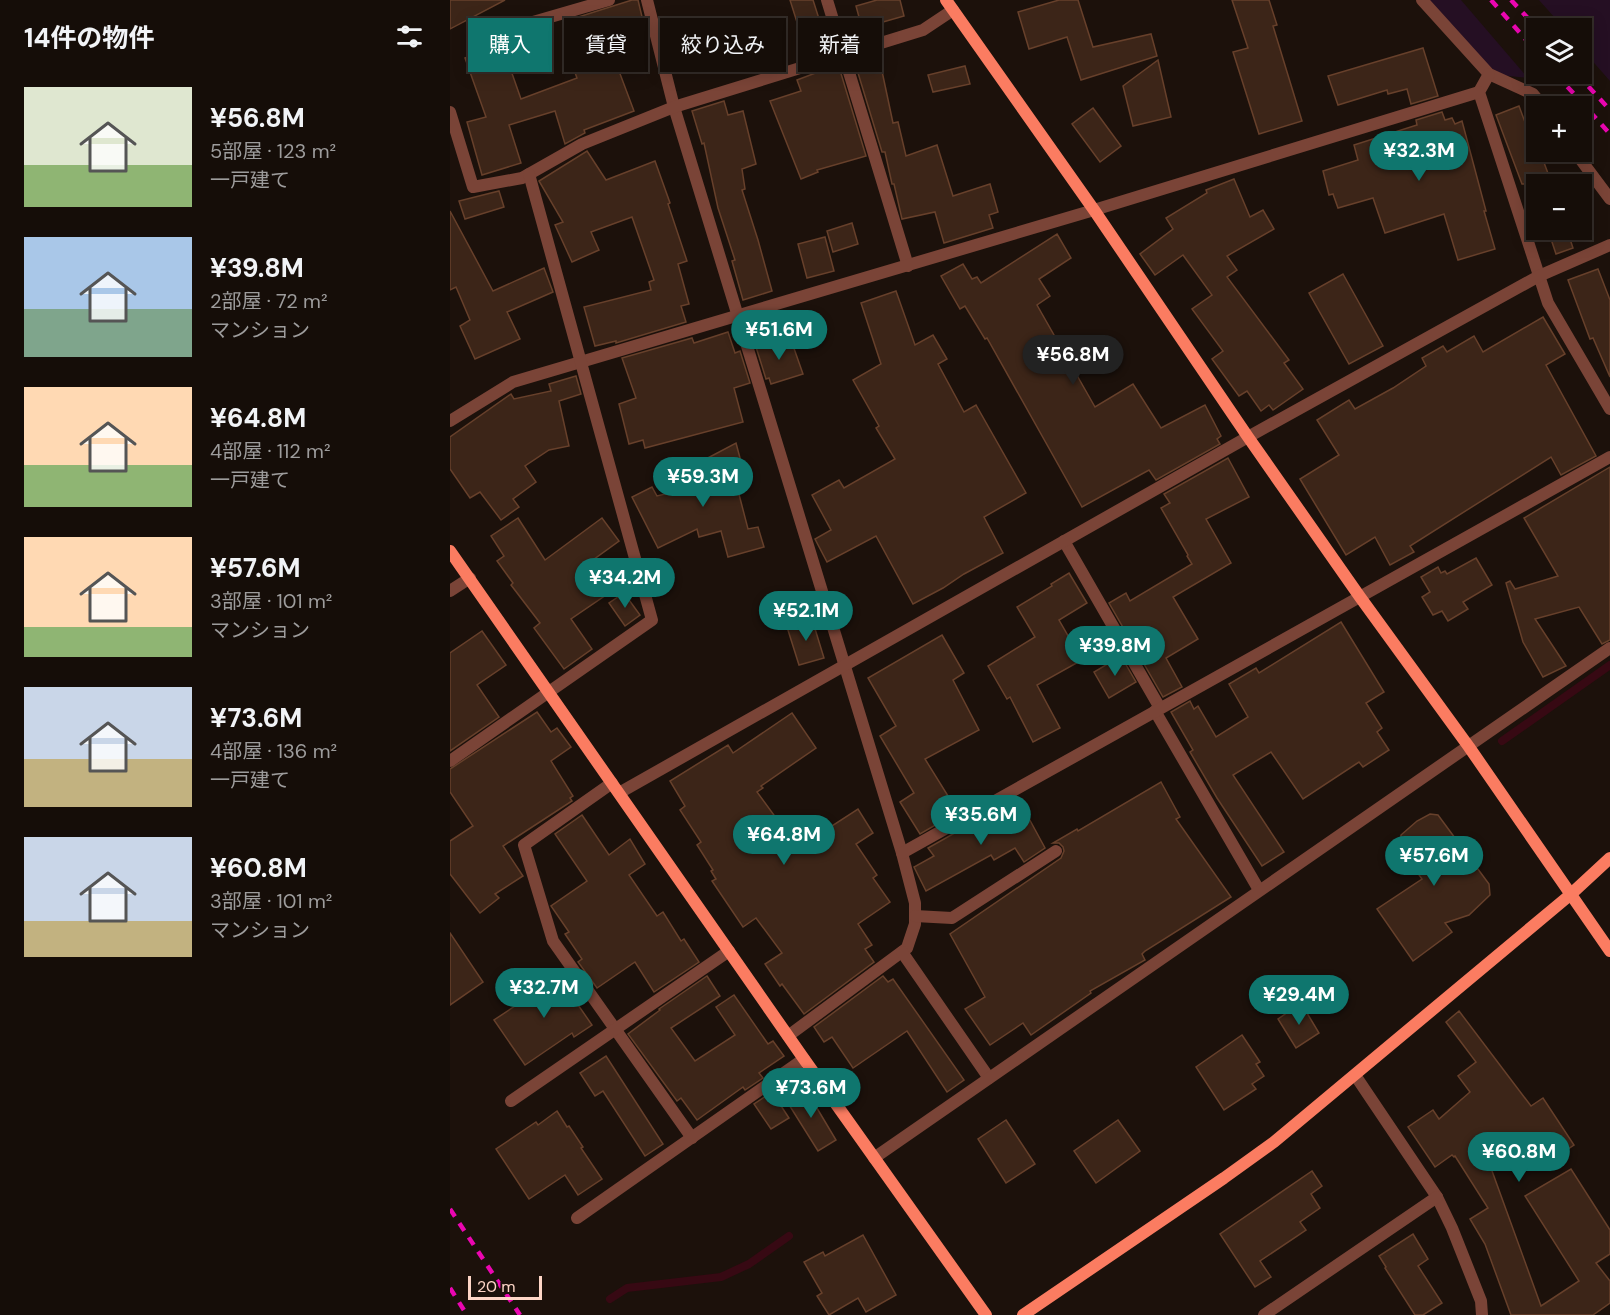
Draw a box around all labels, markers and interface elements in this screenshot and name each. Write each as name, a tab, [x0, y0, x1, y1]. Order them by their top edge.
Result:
chip: 購入	[468, 18, 552, 72]
chip: 賃貸	[564, 18, 648, 72]
chip: 絞り込み	[660, 18, 786, 72]
chip: 新着	[798, 18, 882, 72]
map controls	[1526, 18, 1592, 240]
button: layers	[1526, 18, 1592, 84]
icon: filters	[393, 20, 426, 53]
text: 14件の物件	[24, 21, 154, 55]
button: +	[1526, 96, 1592, 162]
text: ¥56.8M	[210, 101, 305, 135]
icon: home	[72, 111, 144, 183]
pin: ¥32.3M	[1370, 131, 1468, 182]
text: ¥32.3M	[1383, 137, 1455, 163]
text: 5部屋 · 123 m²	[210, 138, 336, 164]
text: 一戸建て	[210, 167, 290, 193]
button: −	[1526, 174, 1592, 240]
text: ¥39.8M	[210, 251, 304, 285]
icon: home	[72, 261, 144, 333]
text: 2部屋 · 72 m²	[210, 288, 328, 314]
pin: ¥51.6M	[730, 310, 828, 361]
text: ¥51.6M	[745, 316, 813, 342]
text: マンション	[210, 317, 310, 343]
pin: ¥56.8M	[1024, 335, 1122, 386]
text: ¥56.8M	[1037, 341, 1109, 367]
text: ¥64.8M	[210, 401, 306, 435]
icon: home	[72, 411, 144, 483]
text: 4部屋 · 112 m²	[210, 438, 330, 464]
pin: ¥59.3M	[654, 457, 752, 508]
text: ¥59.3M	[667, 463, 739, 489]
text: 一戸建て	[210, 467, 290, 493]
text: ¥57.6M	[210, 551, 301, 585]
pin: ¥34.2M	[576, 558, 674, 609]
icon: home	[72, 561, 144, 633]
text: ¥34.2M	[589, 564, 661, 590]
text: 3部屋 · 101 m²	[210, 588, 332, 614]
pin: ¥52.1M	[757, 591, 855, 642]
text: ¥52.1M	[773, 597, 839, 623]
text: マンション	[210, 617, 310, 643]
pin: ¥39.8M	[1066, 626, 1164, 677]
text: ¥39.8M	[1079, 632, 1151, 658]
text: ¥73.6M	[210, 701, 302, 735]
icon: home	[72, 711, 144, 783]
text: 4部屋 · 136 m²	[210, 738, 337, 764]
text: 一戸建て	[210, 767, 290, 793]
pin: ¥35.6M	[932, 795, 1030, 846]
text: ¥35.6M	[945, 801, 1017, 827]
pin: ¥64.8M	[735, 815, 833, 866]
text: ¥64.8M	[747, 821, 821, 847]
pin: ¥57.6M	[1385, 836, 1483, 887]
text: ¥57.6M	[1399, 842, 1469, 868]
text: ¥60.8M	[210, 851, 307, 885]
icon: home	[72, 861, 144, 933]
text: 3部屋 · 101 m²	[210, 888, 332, 914]
text: マンション	[210, 917, 310, 943]
pin: ¥32.7M	[495, 968, 593, 1019]
text: ¥32.7M	[509, 974, 579, 1000]
pin: ¥29.4M	[1250, 975, 1348, 1026]
text: ¥29.4M	[1263, 981, 1335, 1007]
pin: ¥73.6M	[762, 1068, 860, 1119]
text: ¥73.6M	[776, 1074, 846, 1100]
pin: ¥60.8M	[1470, 1132, 1568, 1183]
text: ¥60.8M	[1482, 1138, 1556, 1164]
scale bar	[468, 1273, 542, 1300]
text: 20 m	[477, 1276, 516, 1297]

